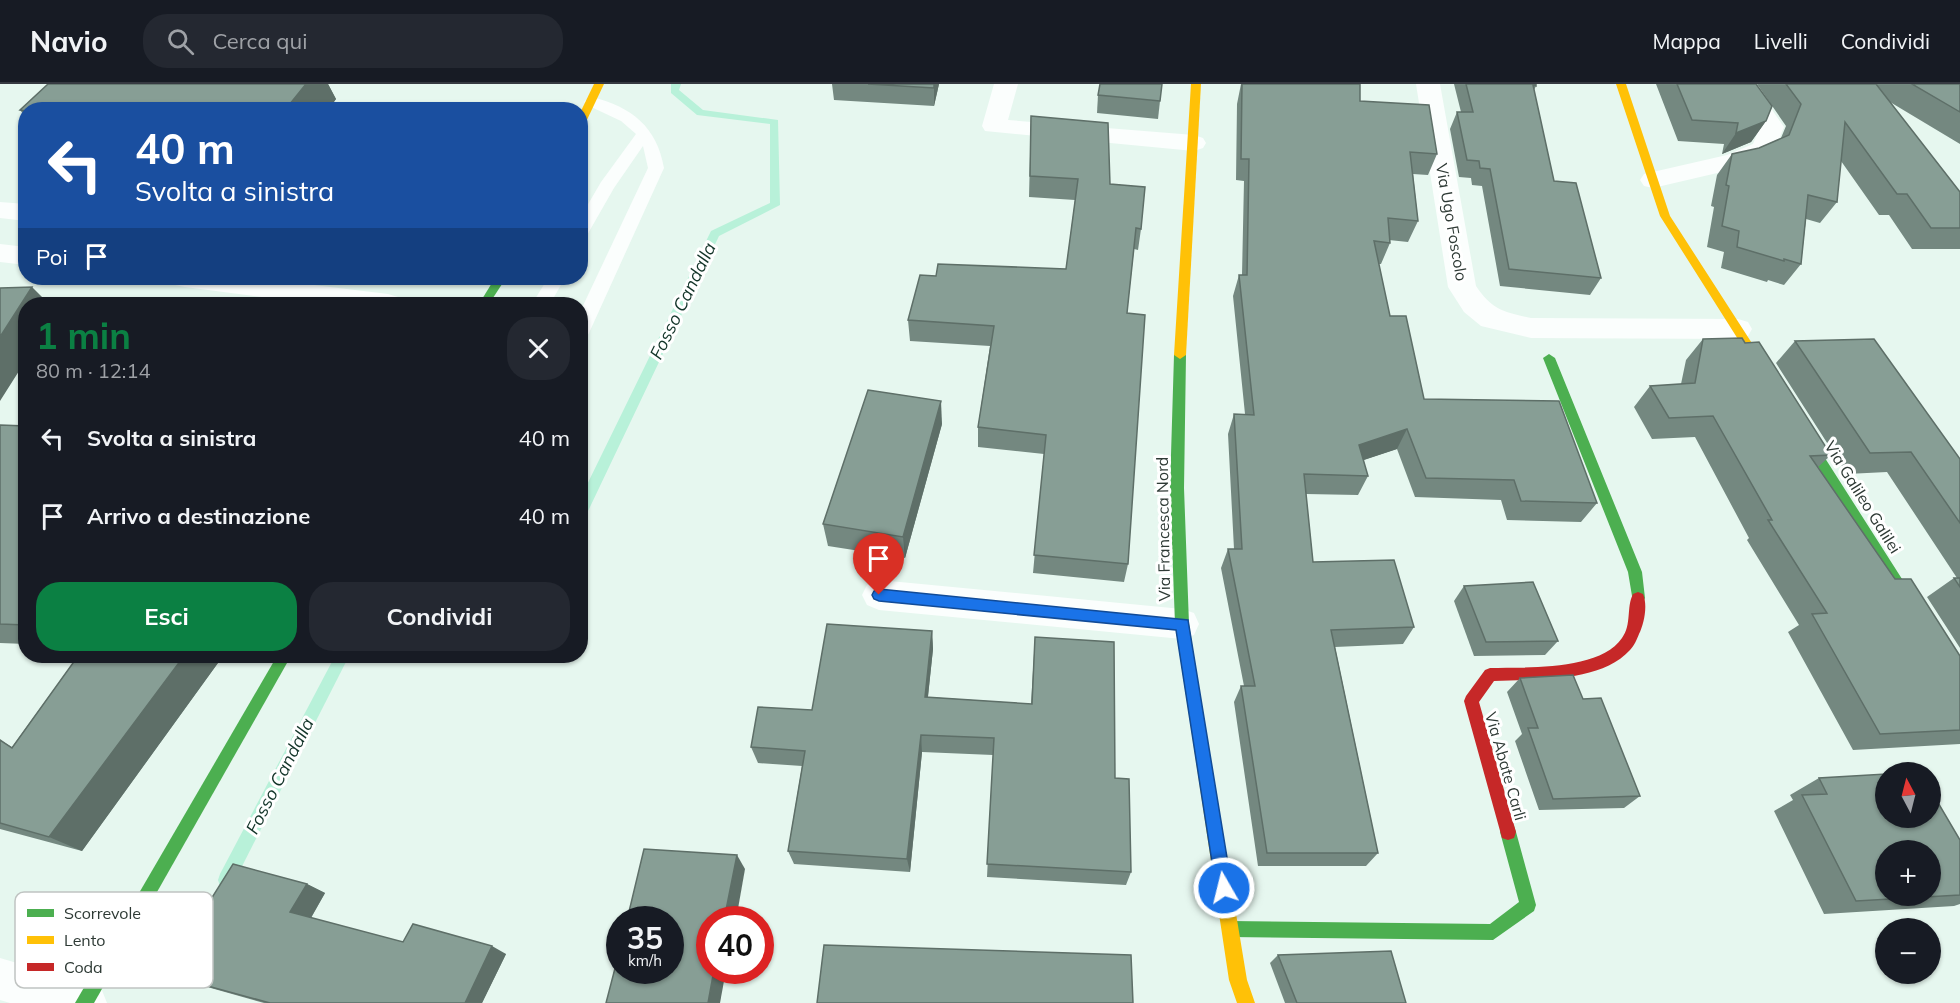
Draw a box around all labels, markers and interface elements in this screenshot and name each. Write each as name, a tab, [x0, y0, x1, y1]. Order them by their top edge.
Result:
search box	[143, 14, 563, 68]
text: Navio	[30, 24, 107, 59]
icon: search	[164, 25, 197, 58]
text: Cerca qui	[212, 27, 307, 55]
text: Mappa	[1652, 28, 1721, 54]
text: Livelli	[1754, 28, 1808, 54]
text: Condividi	[1841, 28, 1930, 54]
text: 40 m	[135, 122, 235, 175]
icon: left	[36, 126, 114, 204]
street label: Via Ugo Foscolo	[1432, 162, 1472, 282]
text: Svolta a sinistra	[135, 174, 334, 208]
water label: Fosso Candalla	[644, 238, 721, 363]
icon: arrive	[80, 240, 113, 273]
text: Poi	[36, 243, 68, 271]
text: 1 min	[36, 313, 131, 358]
button: close	[507, 317, 570, 380]
text: 80 m · 12:14	[36, 358, 150, 383]
icon: left	[36, 422, 69, 455]
text: Svolta a sinistra	[87, 424, 256, 452]
text: 40 m	[519, 424, 570, 452]
street label: Via Galileo Galilei	[1820, 437, 1906, 557]
street label: Via Francesca Nord	[1152, 456, 1174, 602]
icon: arrive	[36, 500, 69, 533]
text: Arrivo a destinazione	[87, 502, 310, 530]
text: 40 m	[519, 502, 570, 530]
pin	[853, 533, 904, 595]
icon: arrive	[862, 542, 895, 575]
button: Esci	[36, 582, 297, 651]
button: Condividi	[309, 582, 570, 651]
street label: Via Abate Carli	[1481, 709, 1531, 823]
water label: Fosso Candalla	[240, 714, 319, 838]
north arrow	[1875, 762, 1941, 828]
map controls	[1875, 762, 1941, 984]
button: +	[1875, 840, 1941, 906]
position arrow	[1192, 856, 1256, 920]
legend	[15, 892, 213, 988]
text: Scorrevole	[64, 903, 141, 923]
speed limit sign: 40	[696, 906, 774, 984]
button: −	[1875, 918, 1941, 984]
text: 35	[627, 919, 663, 957]
text: Lento	[64, 930, 105, 950]
text: km/h	[628, 951, 662, 970]
text: Coda	[64, 957, 103, 977]

